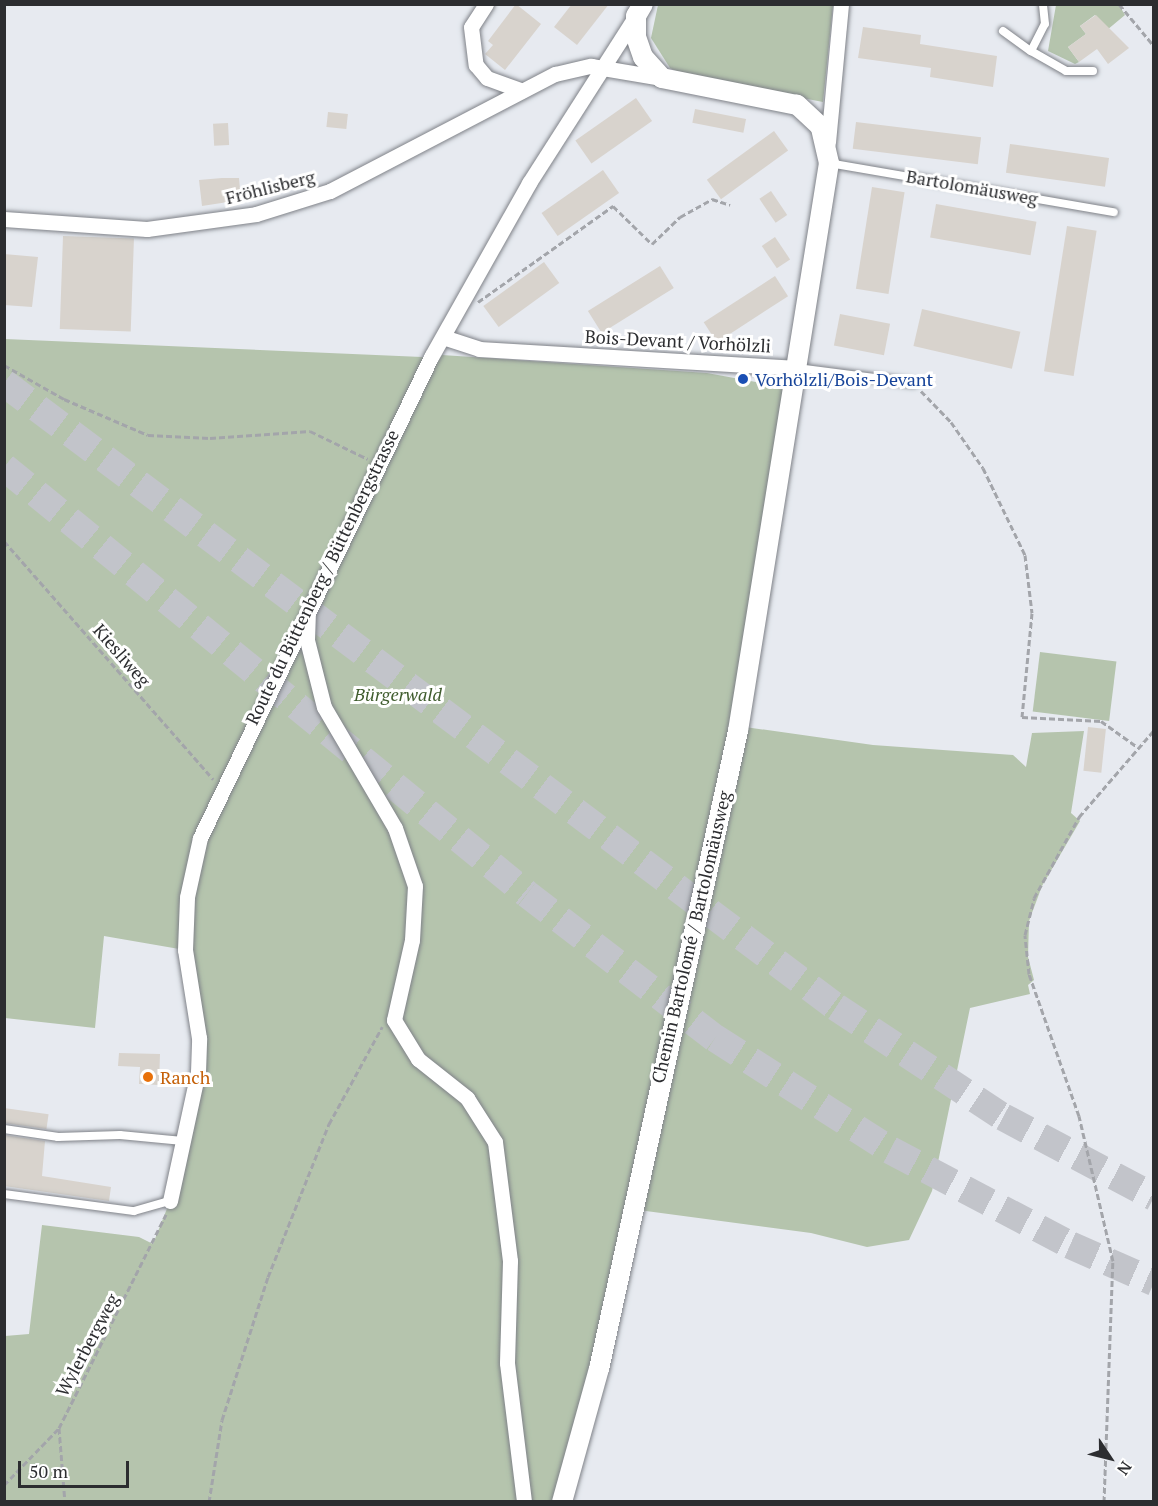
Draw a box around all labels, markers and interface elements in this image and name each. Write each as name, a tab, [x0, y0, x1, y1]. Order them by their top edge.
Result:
street label: Bartolomäusweg	[905, 165, 1039, 209]
street label: Fröhlisberg	[223, 166, 317, 208]
street label: Bois-Devant / Vorhölzli	[584, 325, 772, 357]
place label: Vorhölzli/Bois-Devant	[755, 368, 933, 390]
marker: Vorhölzli/Bois-Devant	[736, 372, 750, 386]
street label: Route du Büttenberg / Büttenbergstrasse	[241, 426, 403, 728]
street label: Kiesliweg	[89, 619, 155, 691]
park label: Bürgerwald	[354, 683, 442, 705]
street label: Chemin Bartolomé / Bartolomäusweg	[647, 789, 735, 1085]
place label: Ranch	[160, 1066, 210, 1088]
marker: Ranch	[141, 1070, 155, 1084]
street label: Wylerbergweg	[51, 1290, 123, 1400]
north arrow	[1080, 1428, 1140, 1488]
scale bar	[21, 1449, 132, 1487]
text: N	[1112, 1457, 1137, 1480]
text: 50 m	[29, 1459, 68, 1483]

